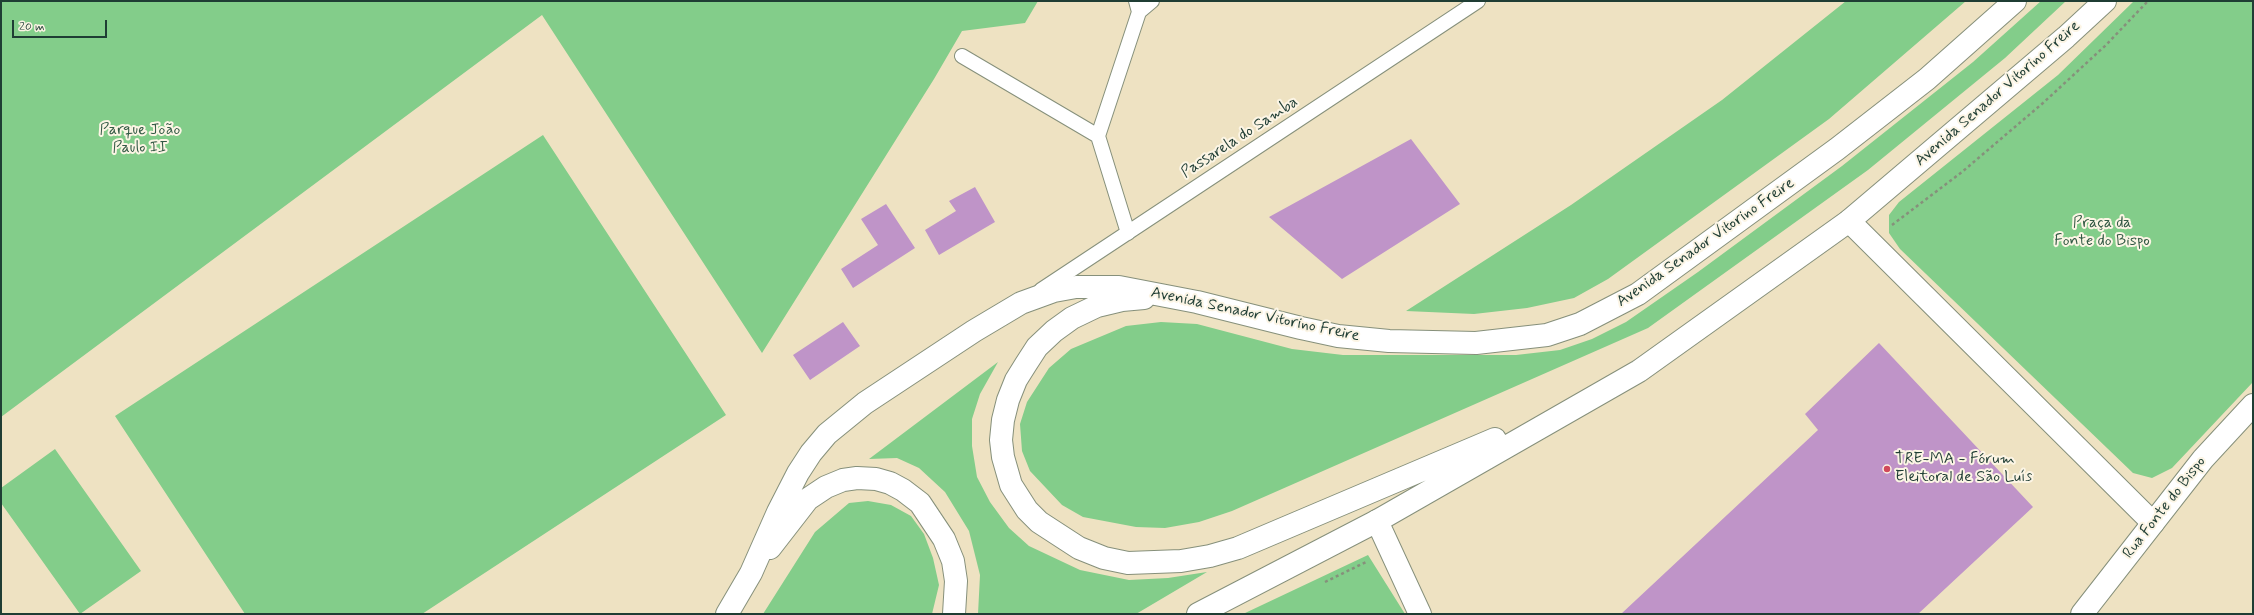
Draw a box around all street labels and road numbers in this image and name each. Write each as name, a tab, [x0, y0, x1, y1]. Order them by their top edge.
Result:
street label: Avenida Senador Vitorino Freire	[1911, 17, 2085, 171]
street label: Passarela do Samba	[1178, 93, 1302, 183]
street label: Avenida Senador Vitorino Freire	[1613, 174, 1799, 312]
street label: Avenida Senador Vitorino Freire	[1149, 283, 1361, 347]
street label: Rua Fonte do Bispo	[2119, 453, 2211, 563]

